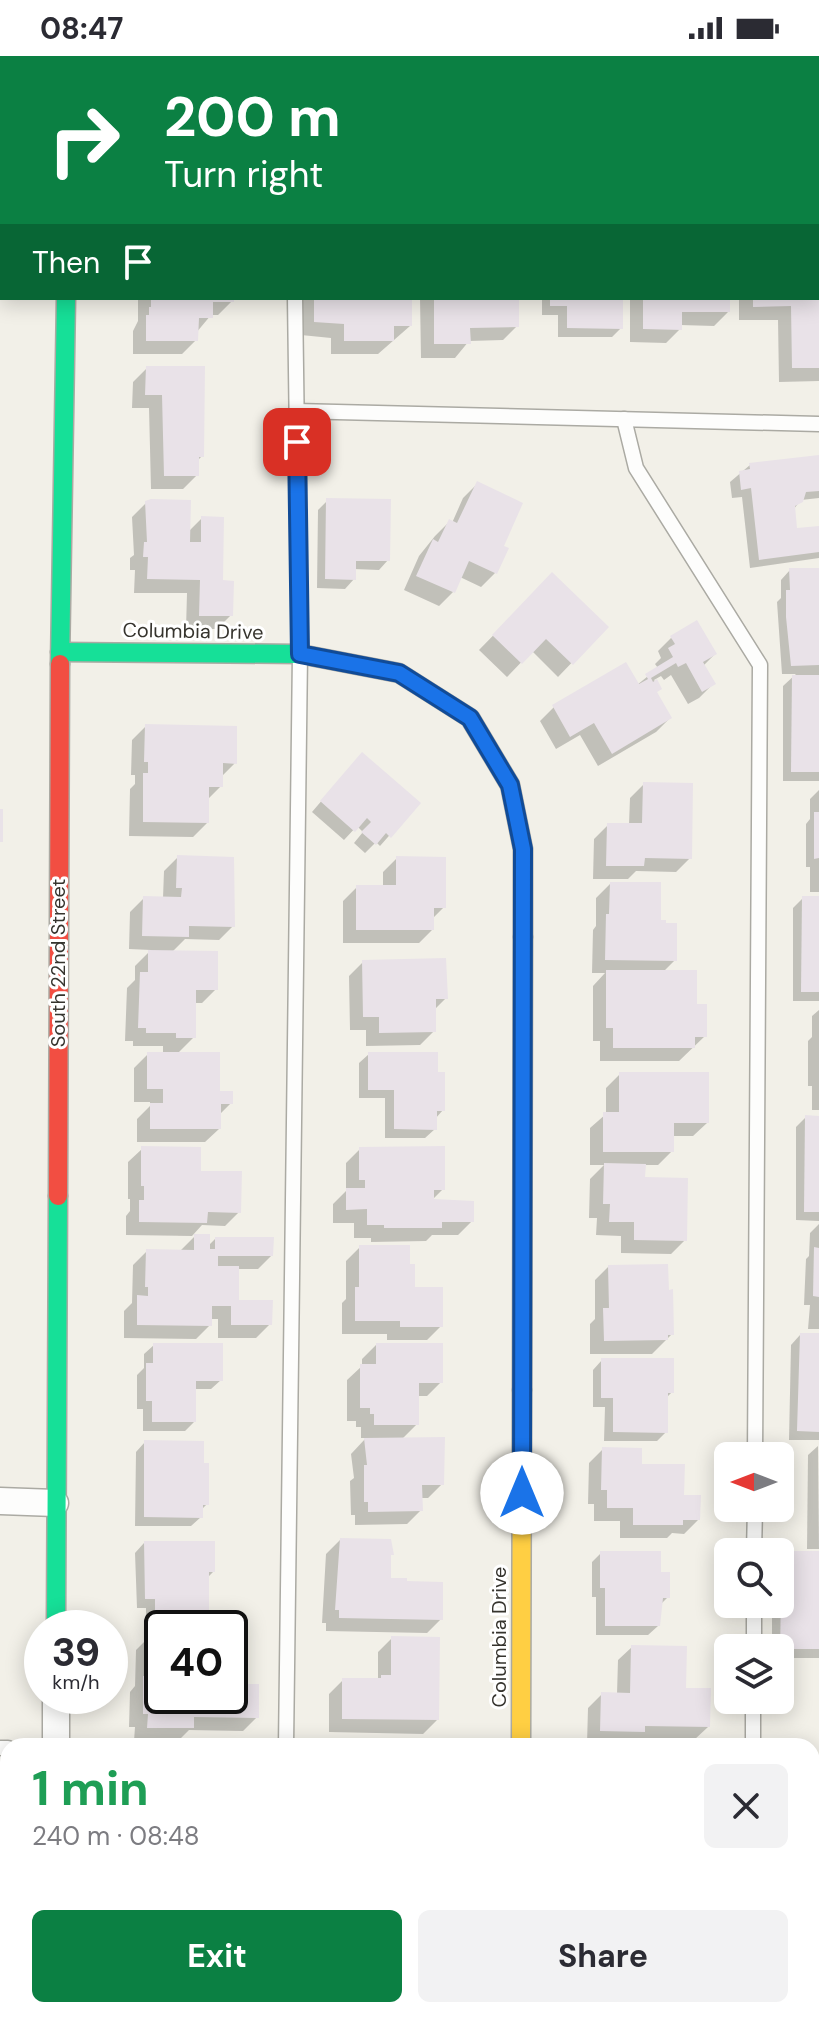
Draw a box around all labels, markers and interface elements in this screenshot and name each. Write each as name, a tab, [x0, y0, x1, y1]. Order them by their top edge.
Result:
text: 08:47	[40, 9, 123, 48]
text: 200 m	[164, 80, 341, 153]
icon: right	[32, 88, 136, 192]
text: Turn right	[164, 151, 323, 198]
icon: arrive	[116, 240, 160, 284]
text: Then	[32, 243, 100, 282]
pin	[263, 408, 331, 476]
icon: arrive	[275, 420, 319, 464]
street label: Columbia Drive	[122, 617, 264, 645]
street label: South 22nd Street	[45, 879, 71, 1047]
north arrow	[714, 1442, 794, 1522]
map controls	[714, 1442, 794, 1714]
position arrow	[480, 1451, 564, 1535]
button: search	[714, 1538, 794, 1618]
street label: Columbia Drive	[486, 1567, 512, 1707]
speed limit sign: 40	[144, 1610, 248, 1714]
text: 39	[52, 1626, 100, 1678]
button: layers	[714, 1634, 794, 1714]
text: km/h	[52, 1669, 100, 1695]
text: 1 min	[32, 1757, 149, 1820]
button: close	[704, 1764, 788, 1848]
text: 240 m · 08:48	[32, 1819, 200, 1853]
button: Exit	[32, 1910, 402, 2002]
button: Share	[418, 1910, 788, 2002]

